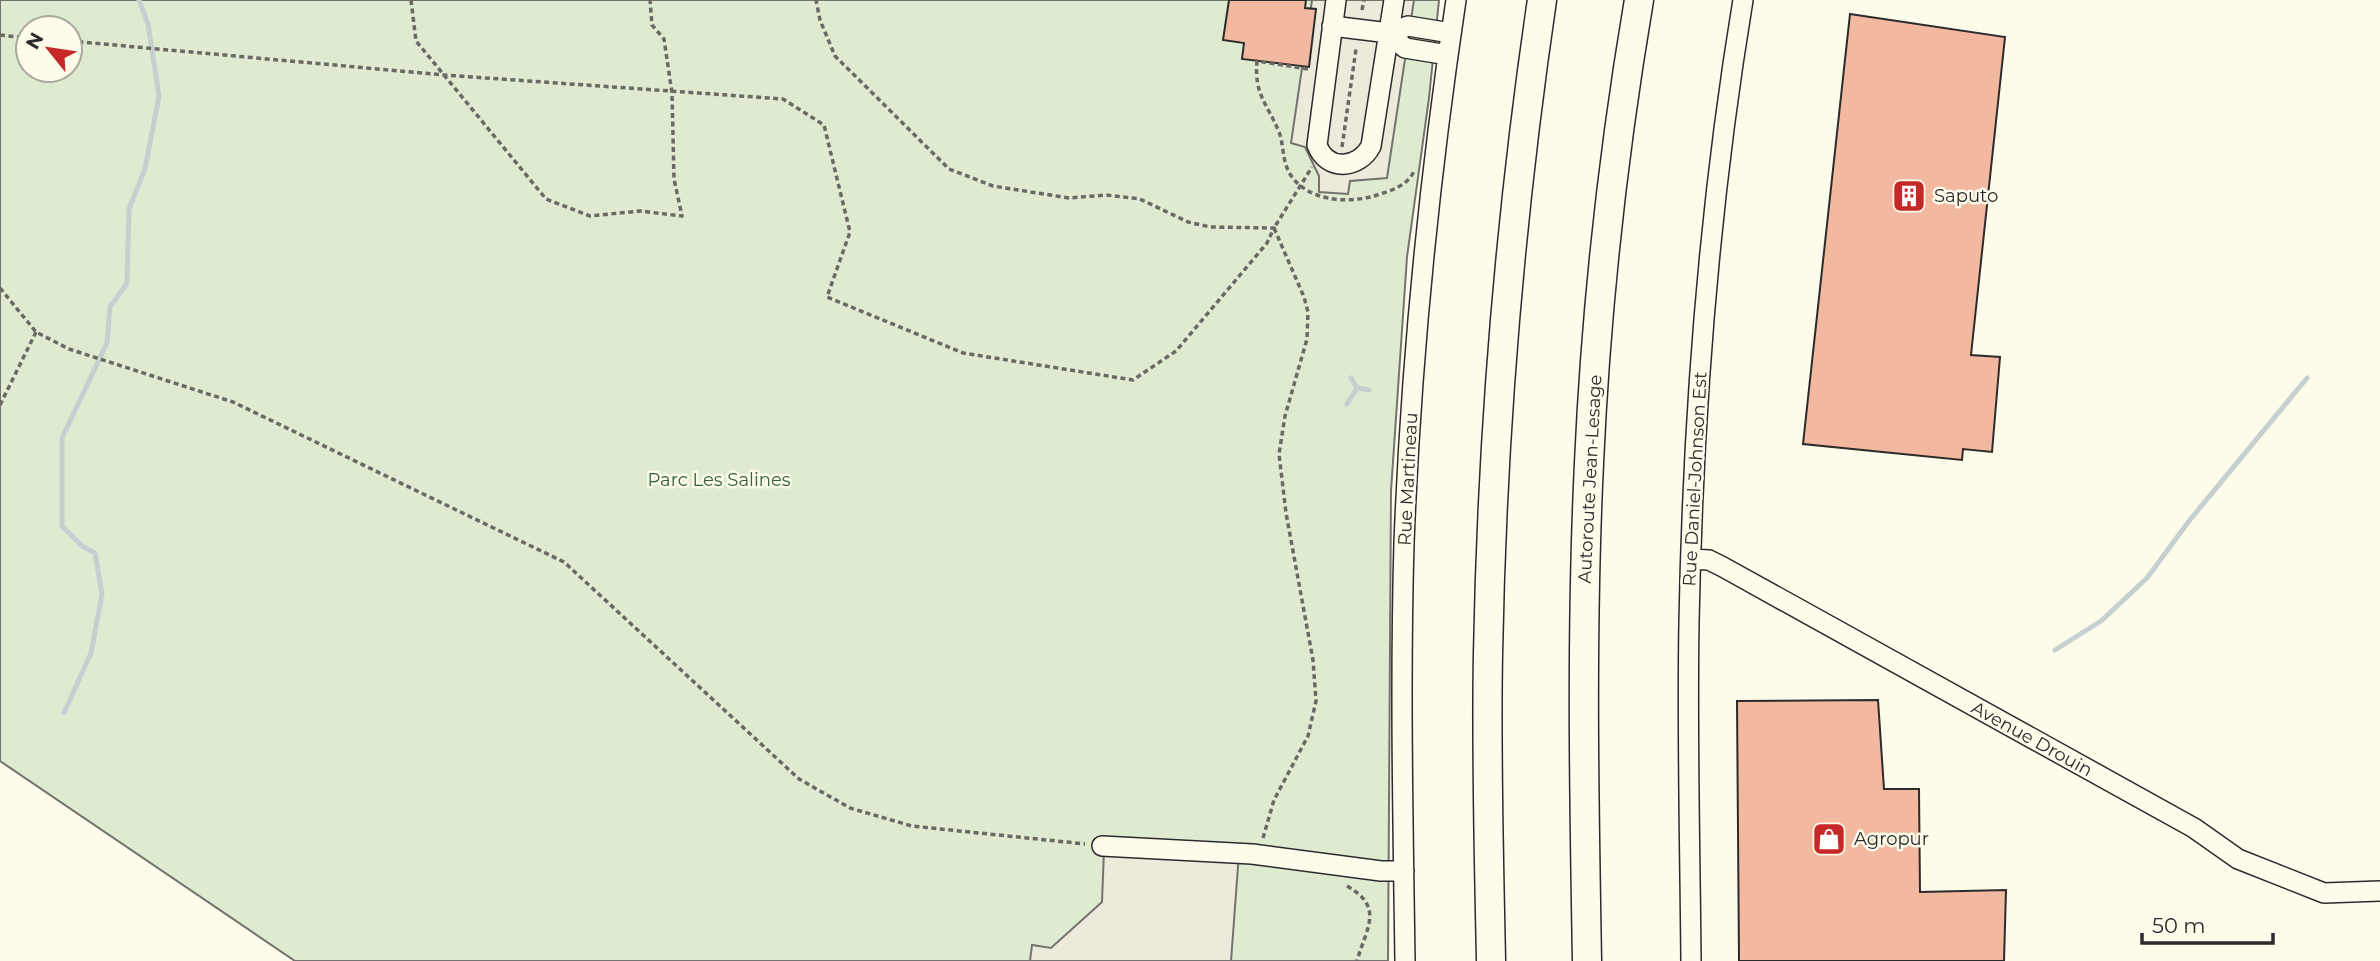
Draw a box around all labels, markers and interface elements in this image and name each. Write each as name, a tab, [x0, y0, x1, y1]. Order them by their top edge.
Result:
north arrow	[14, 14, 84, 84]
text: N	[21, 28, 49, 53]
building icon: Saputo	[1890, 177, 1928, 215]
place label: Saputo	[1934, 185, 1998, 207]
street label: Rue Daniel-Johnson Est	[1678, 371, 1712, 587]
street label: Autoroute Jean-Lesage	[1574, 374, 1606, 584]
street label: Rue Martineau	[1394, 412, 1422, 546]
park label: Parc Les Salines	[647, 469, 791, 491]
street label: Avenue Drouin	[1968, 697, 2096, 781]
shop icon: Agropur	[1810, 820, 1848, 858]
place label: Agropur	[1854, 828, 1929, 850]
scale bar	[2142, 902, 2273, 946]
text: 50 m	[2152, 913, 2206, 938]

